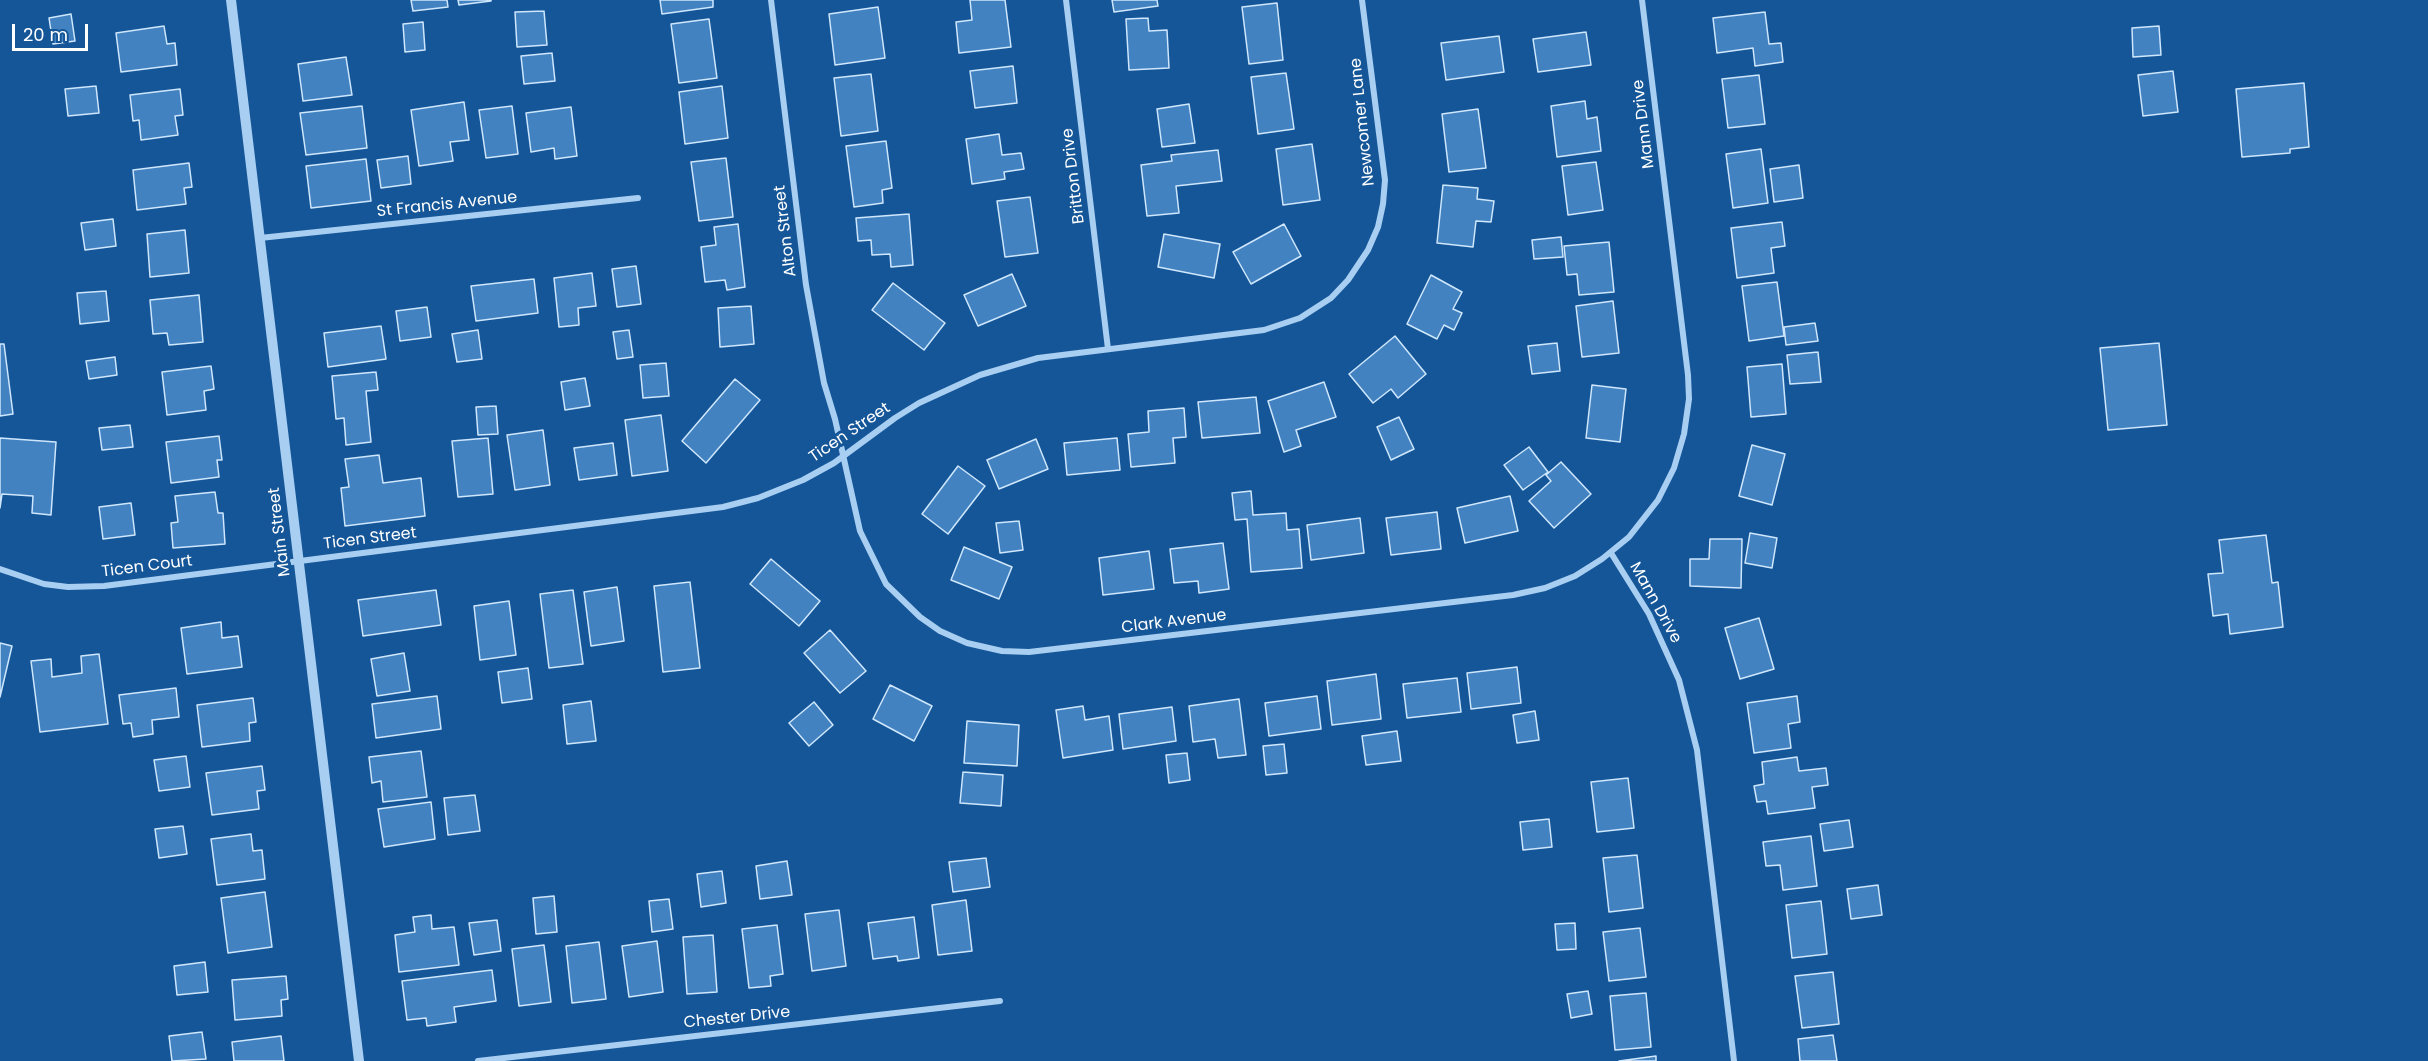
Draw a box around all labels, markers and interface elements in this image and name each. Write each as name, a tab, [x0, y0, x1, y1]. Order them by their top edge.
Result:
scale bar	[15, 12, 92, 50]
text: 20 m	[23, 22, 68, 47]
street label: Newcomer Lane	[1347, 57, 1379, 187]
street label: Mann Drive	[1629, 78, 1659, 170]
street label: Britton Drive	[1059, 127, 1089, 225]
street label: Alton Street	[771, 184, 801, 278]
street label: St Francis Avenue	[376, 188, 518, 222]
street label: Ticen Street	[806, 399, 894, 467]
street label: Main Street	[265, 486, 295, 578]
street label: Ticen Street	[322, 524, 418, 554]
street label: Ticen Court	[100, 552, 194, 582]
street label: Mann Drive	[1625, 559, 1685, 647]
street label: Clark Avenue	[1120, 606, 1228, 638]
street label: Chester Drive	[683, 1003, 791, 1033]

